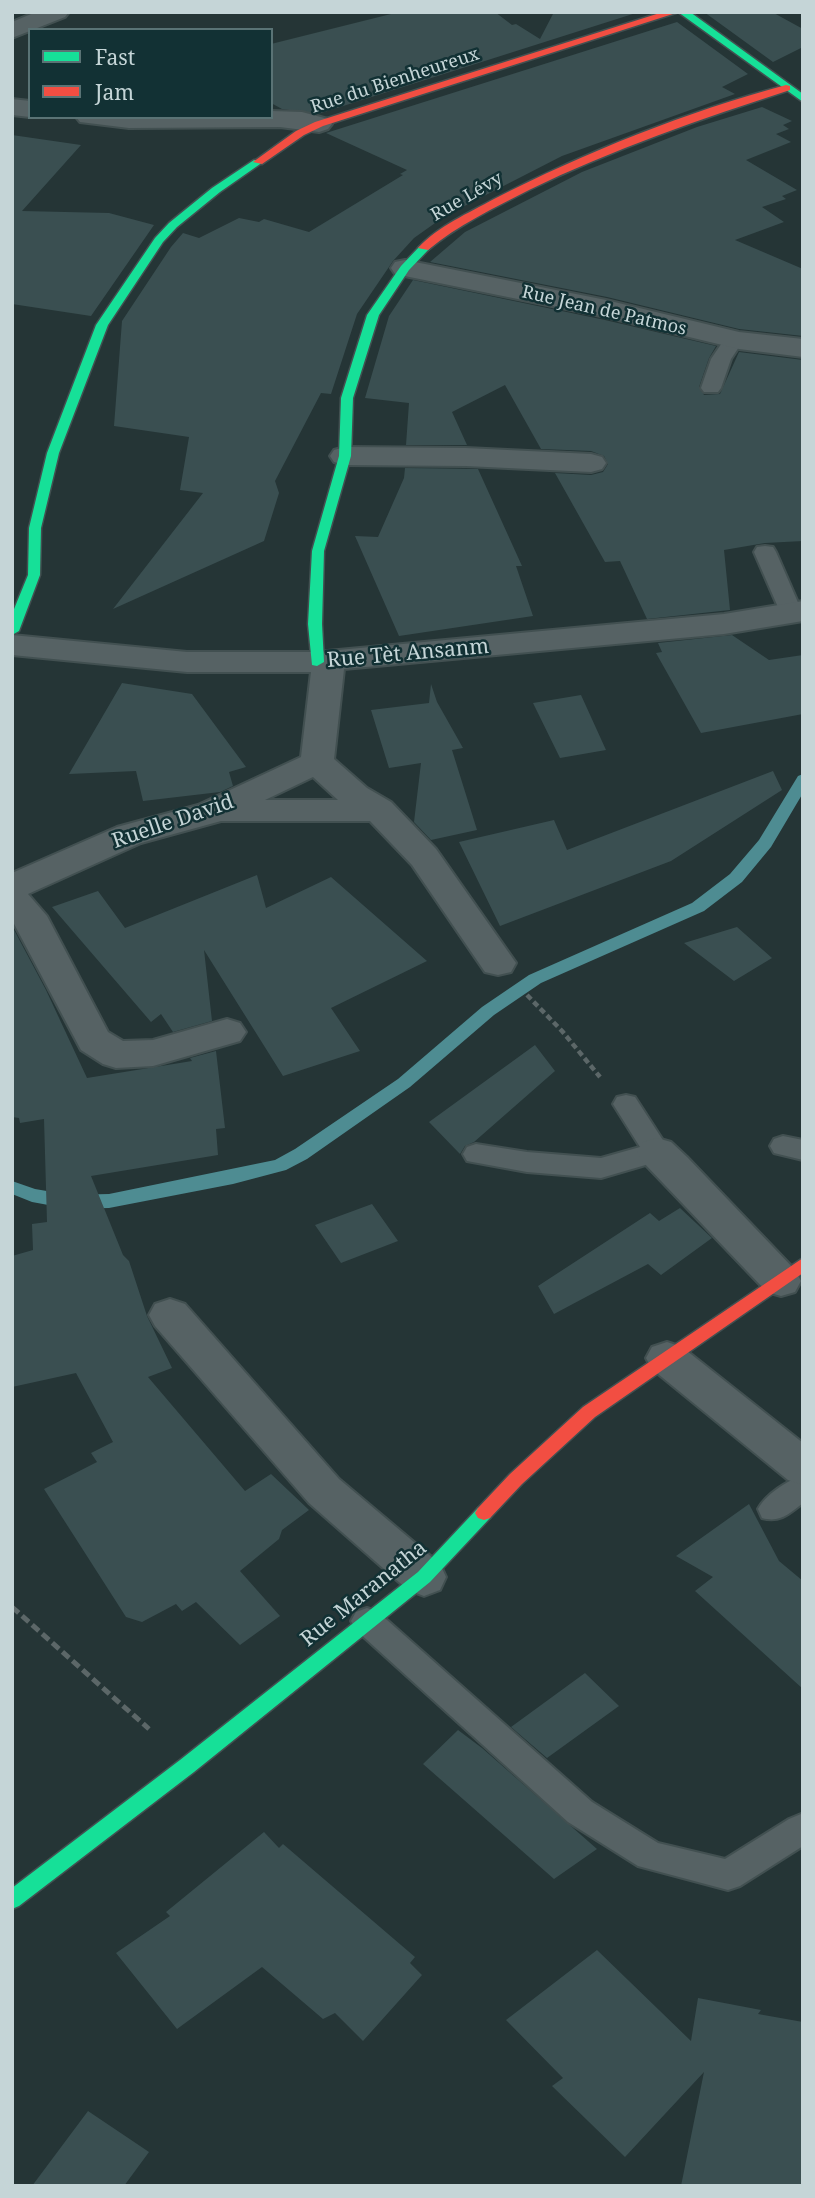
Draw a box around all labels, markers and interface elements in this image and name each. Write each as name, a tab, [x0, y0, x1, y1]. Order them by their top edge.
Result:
legend	[28, 28, 273, 119]
text: Fast	[95, 43, 135, 71]
street label: Rue du Bienheureux	[308, 44, 482, 118]
text: Jam	[95, 78, 134, 106]
street label: Rue Lévy	[427, 168, 507, 226]
street label: Rue Jean de Patmos	[520, 282, 688, 340]
street label: Rue Tèt Ansanm	[326, 634, 490, 674]
street label: Ruelle David	[109, 789, 237, 855]
street label: Rue Maranatha	[296, 1536, 432, 1652]

